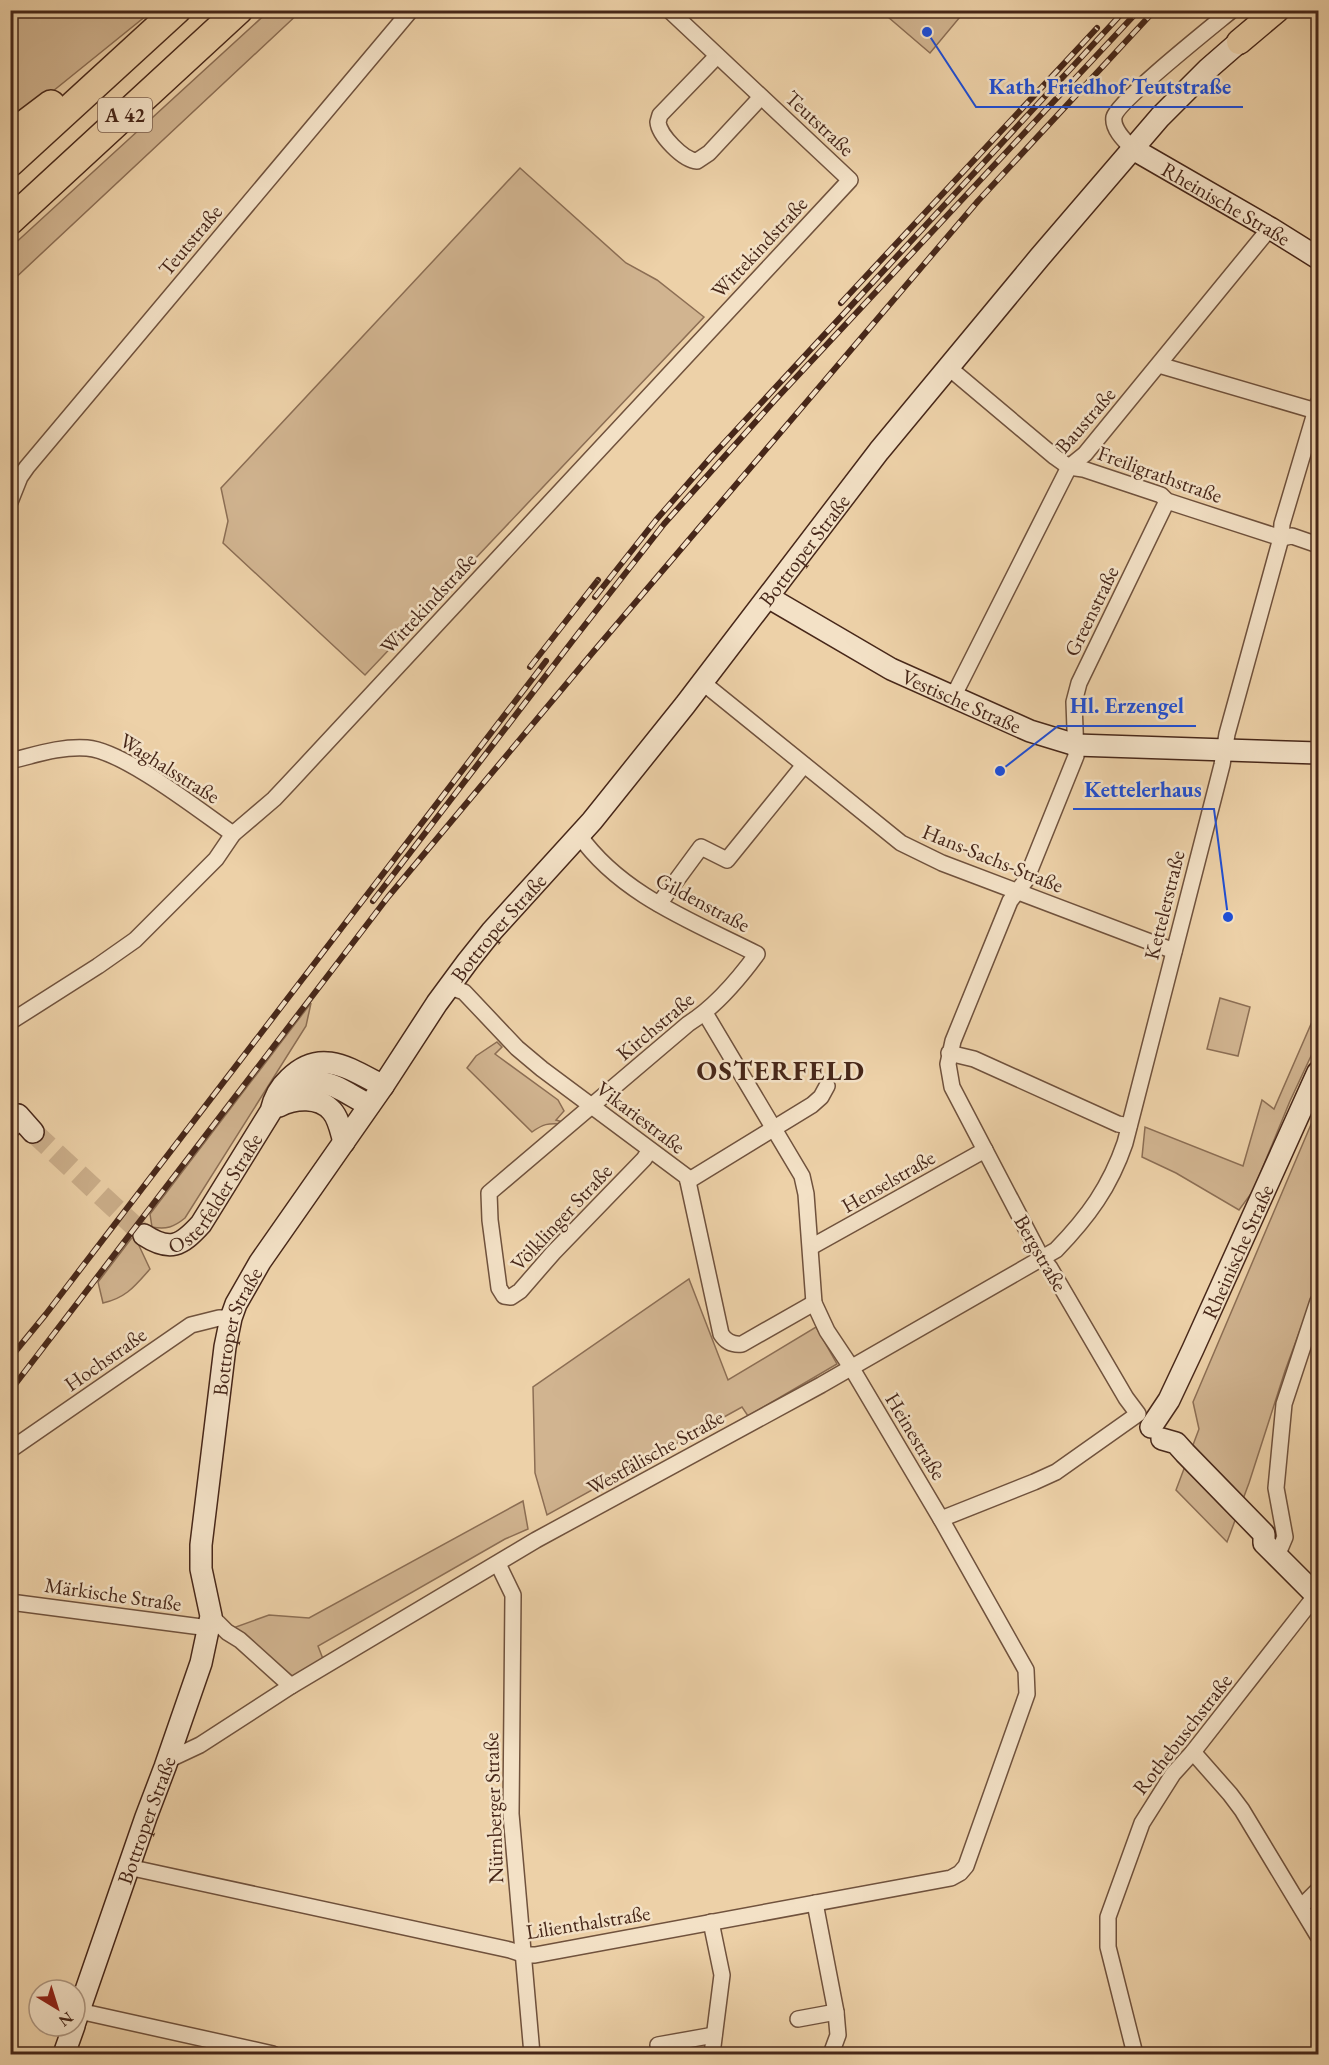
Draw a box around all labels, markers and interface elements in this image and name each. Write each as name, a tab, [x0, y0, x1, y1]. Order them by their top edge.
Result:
callout: Kath. Friedhof Teutstraße	[976, 67, 1243, 107]
text: Kath. Friedhof Teutstraße	[989, 72, 1231, 101]
street label: Teutstraße	[780, 84, 860, 162]
road number: A 42	[98, 98, 152, 132]
street label: Rheinische Straße	[1157, 155, 1296, 251]
street label: Wittekindstraße	[705, 190, 813, 304]
street label: Teutstraße	[152, 199, 228, 281]
street label: Baustraße	[1049, 381, 1121, 459]
street label: Freiligrathstraße	[1094, 439, 1226, 509]
street label: Bottroper Straße	[752, 488, 855, 611]
street label: Wittekindstraße	[374, 546, 482, 660]
street label: Greenstraße	[1058, 561, 1124, 661]
street label: Vestische Straße	[898, 662, 1026, 739]
callout: Hl. Erzengel	[1058, 686, 1196, 726]
text: Hl. Erzengel	[1070, 691, 1184, 720]
street label: Waghalsstraße	[115, 727, 225, 809]
callout: Kettelerhaus	[1073, 769, 1214, 809]
text: Kettelerhaus	[1084, 775, 1202, 804]
street label: Hans-Sachs-Straße	[919, 817, 1067, 899]
street label: Kettelerstraße	[1137, 848, 1191, 962]
street label: Gildenstraße	[651, 866, 755, 938]
street label: Bottroper Straße	[444, 867, 552, 987]
street label: Kirchstraße	[611, 986, 699, 1066]
district label: OSTERFELD	[697, 1053, 865, 1088]
street label: Vikariestraße	[591, 1075, 691, 1159]
street label: Osterfelder Straße	[165, 1128, 268, 1259]
street label: Henselstraße	[836, 1143, 940, 1219]
street label: Völklinger Straße	[504, 1158, 618, 1276]
street label: Rheinische Straße	[1195, 1180, 1279, 1323]
street label: Bergstraße	[1008, 1210, 1074, 1296]
street label: Bottroper Straße	[206, 1262, 268, 1397]
street label: Hochstraße	[59, 1321, 151, 1397]
street label: Heinestraße	[879, 1387, 953, 1485]
street label: Westfälische Straße	[582, 1403, 728, 1501]
street label: Märkische Straße	[43, 1571, 183, 1617]
street label: Rothebuschstraße	[1126, 1668, 1238, 1800]
street label: Nürnberger Straße	[477, 1732, 509, 1884]
street label: Bottroper Straße	[110, 1752, 181, 1888]
street label: Lilienthalstraße	[524, 1899, 652, 1945]
north arrow	[27, 1978, 87, 2038]
text: N	[54, 2007, 77, 2032]

